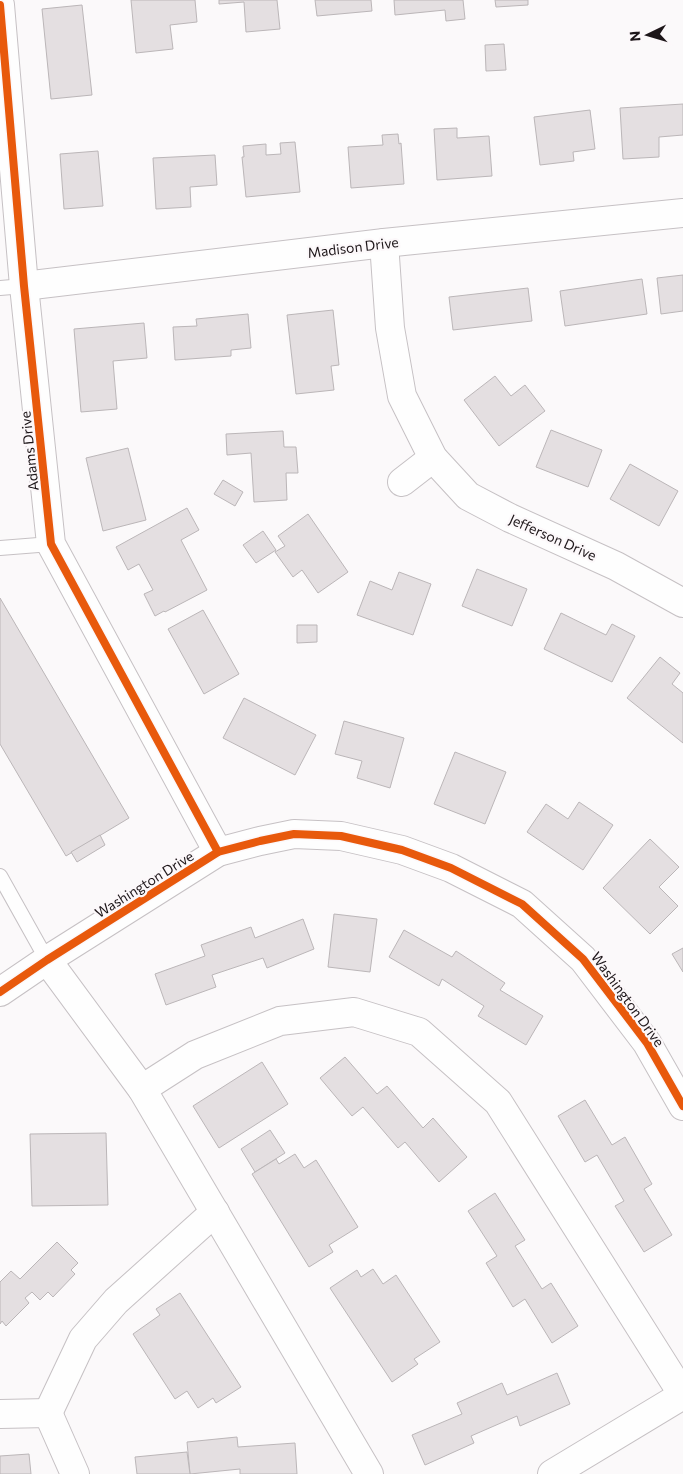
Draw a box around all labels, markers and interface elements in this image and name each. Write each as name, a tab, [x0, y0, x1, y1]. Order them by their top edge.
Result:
north arrow	[623, 10, 673, 60]
text: N	[626, 30, 643, 42]
street label: Madison Drive	[307, 233, 399, 261]
street label: Adams Drive	[16, 410, 42, 492]
street label: Jefferson Drive	[507, 510, 599, 564]
street label: Washington Drive	[92, 847, 196, 921]
street label: Washington Drive	[588, 948, 668, 1050]

